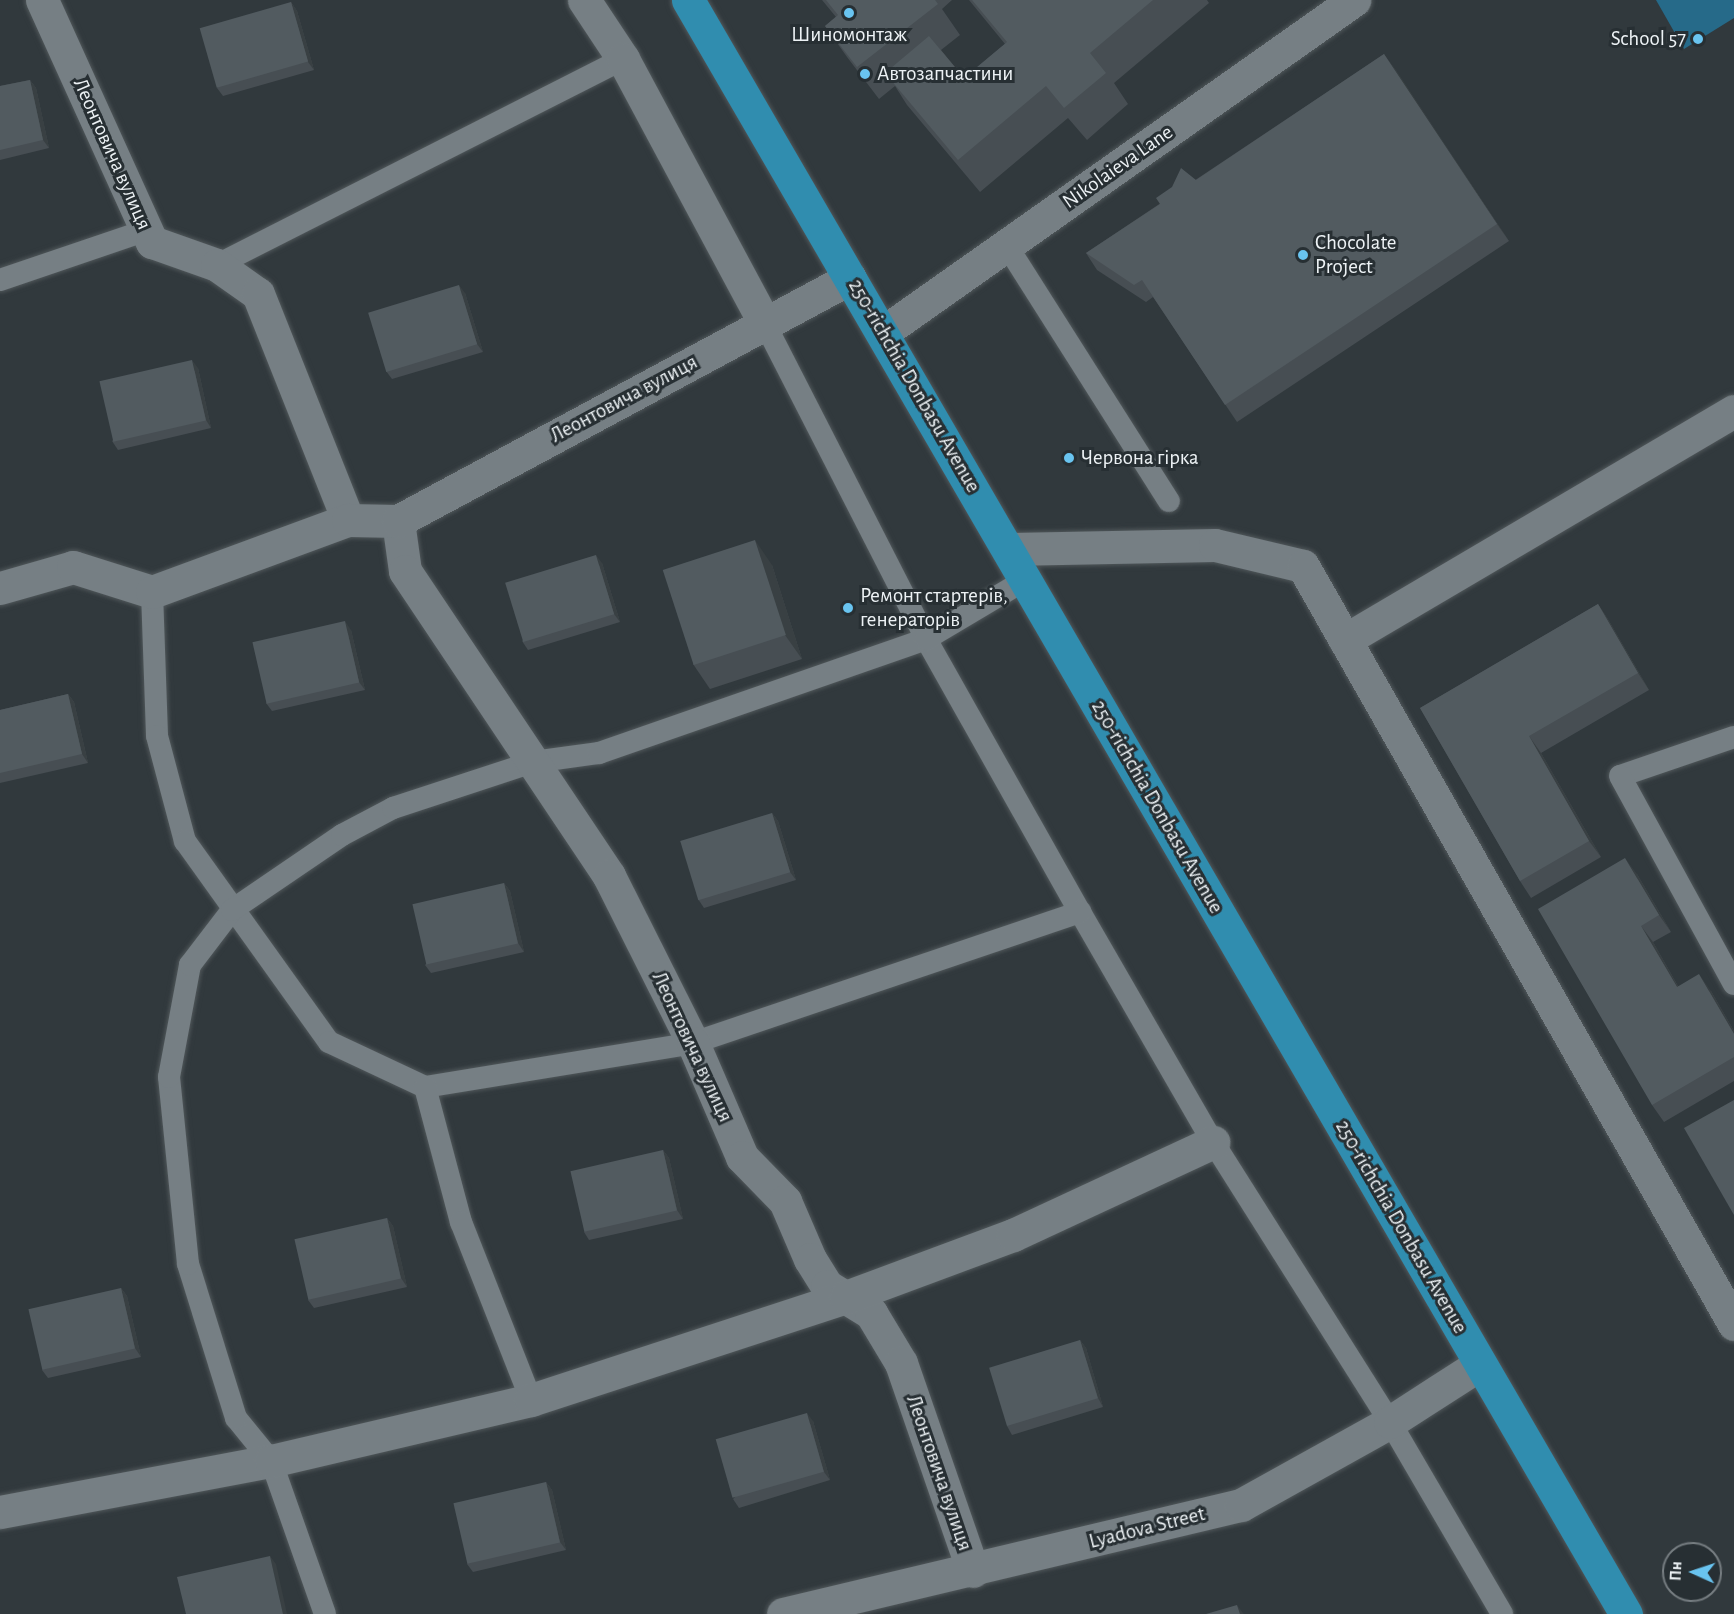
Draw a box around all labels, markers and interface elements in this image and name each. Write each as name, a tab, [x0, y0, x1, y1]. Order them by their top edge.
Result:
marker: Шиномонтаж	[842, 6, 856, 20]
place label: Шиномонтаж	[791, 22, 907, 48]
place label: School 57	[1611, 26, 1686, 52]
marker: School 57	[1691, 32, 1705, 46]
place label: Автозапчастини	[877, 61, 1013, 87]
marker: Автозапчастини	[858, 67, 872, 81]
street label: Леонтовича вулиця	[67, 74, 157, 234]
street label: Nikolaieva Lane	[1058, 120, 1178, 214]
place label: Chocolate Project	[1315, 230, 1397, 280]
marker: Chocolate Project	[1296, 248, 1310, 262]
street label: 250-richchia Donbasu Avenue	[843, 275, 985, 497]
street label: Леонтовича вулиця	[546, 350, 702, 448]
place label: Червона гірка	[1081, 445, 1199, 471]
marker: Червона гірка	[1062, 451, 1076, 465]
place label: Ремонт стартерів, генераторів	[860, 583, 1008, 633]
marker: Ремонт стартерів, генераторів	[841, 601, 855, 615]
street label: 250-richchia Donbasu Avenue	[1086, 696, 1228, 918]
street label: Леонтовича вулиця	[646, 968, 738, 1126]
street label: 250-richchia Donbasu Avenue	[1330, 1116, 1472, 1338]
street label: Леонтовича вулиця	[901, 1392, 977, 1554]
street label: Lyadova Street	[1086, 1501, 1208, 1555]
north arrow	[1662, 1542, 1722, 1602]
text: Пн	[1668, 1561, 1685, 1581]

